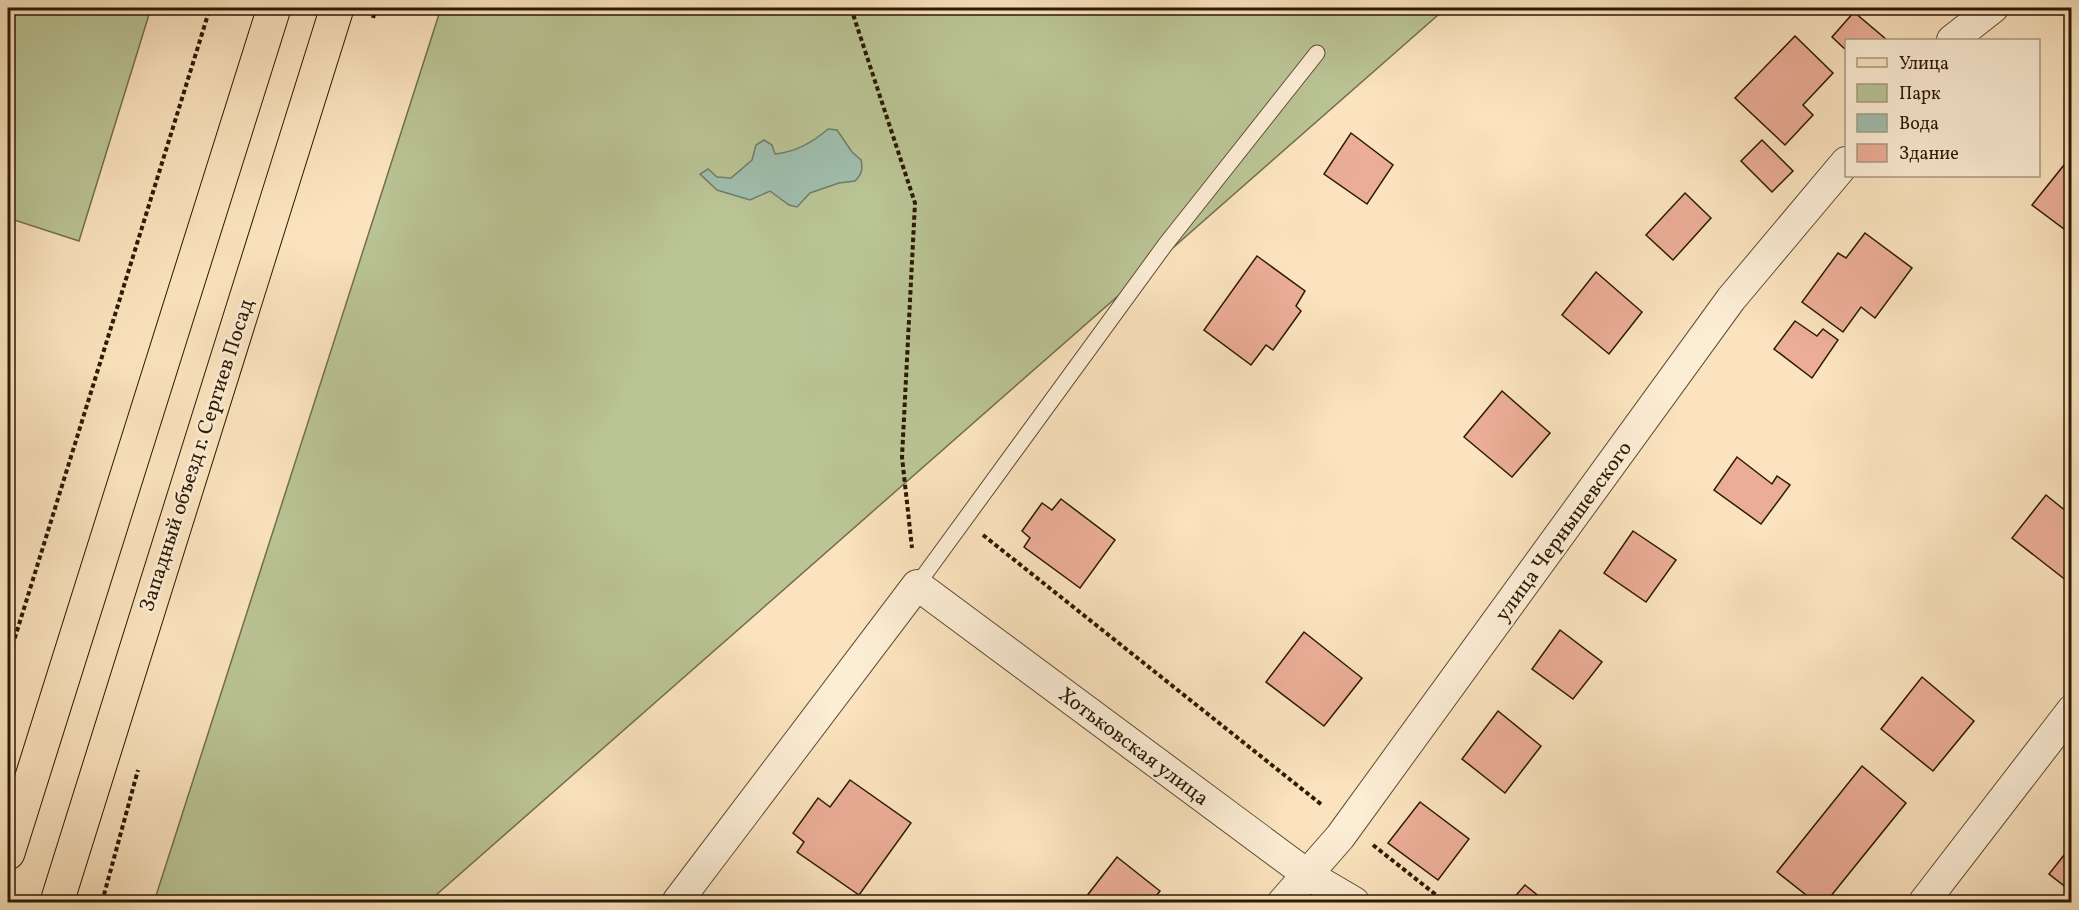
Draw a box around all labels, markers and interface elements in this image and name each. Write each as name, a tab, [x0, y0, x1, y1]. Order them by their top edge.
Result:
legend	[1845, 39, 2040, 177]
text: Улица	[1899, 52, 1949, 77]
text: Парк	[1899, 82, 1941, 107]
text: Вода	[1899, 112, 1939, 137]
text: Здание	[1899, 142, 1959, 167]
street label: Западный объезд г. Сергиев Посад	[133, 295, 262, 616]
street label: улица Чернышевского	[1489, 436, 1640, 628]
street label: Хотьковская улица	[1052, 681, 1214, 813]

